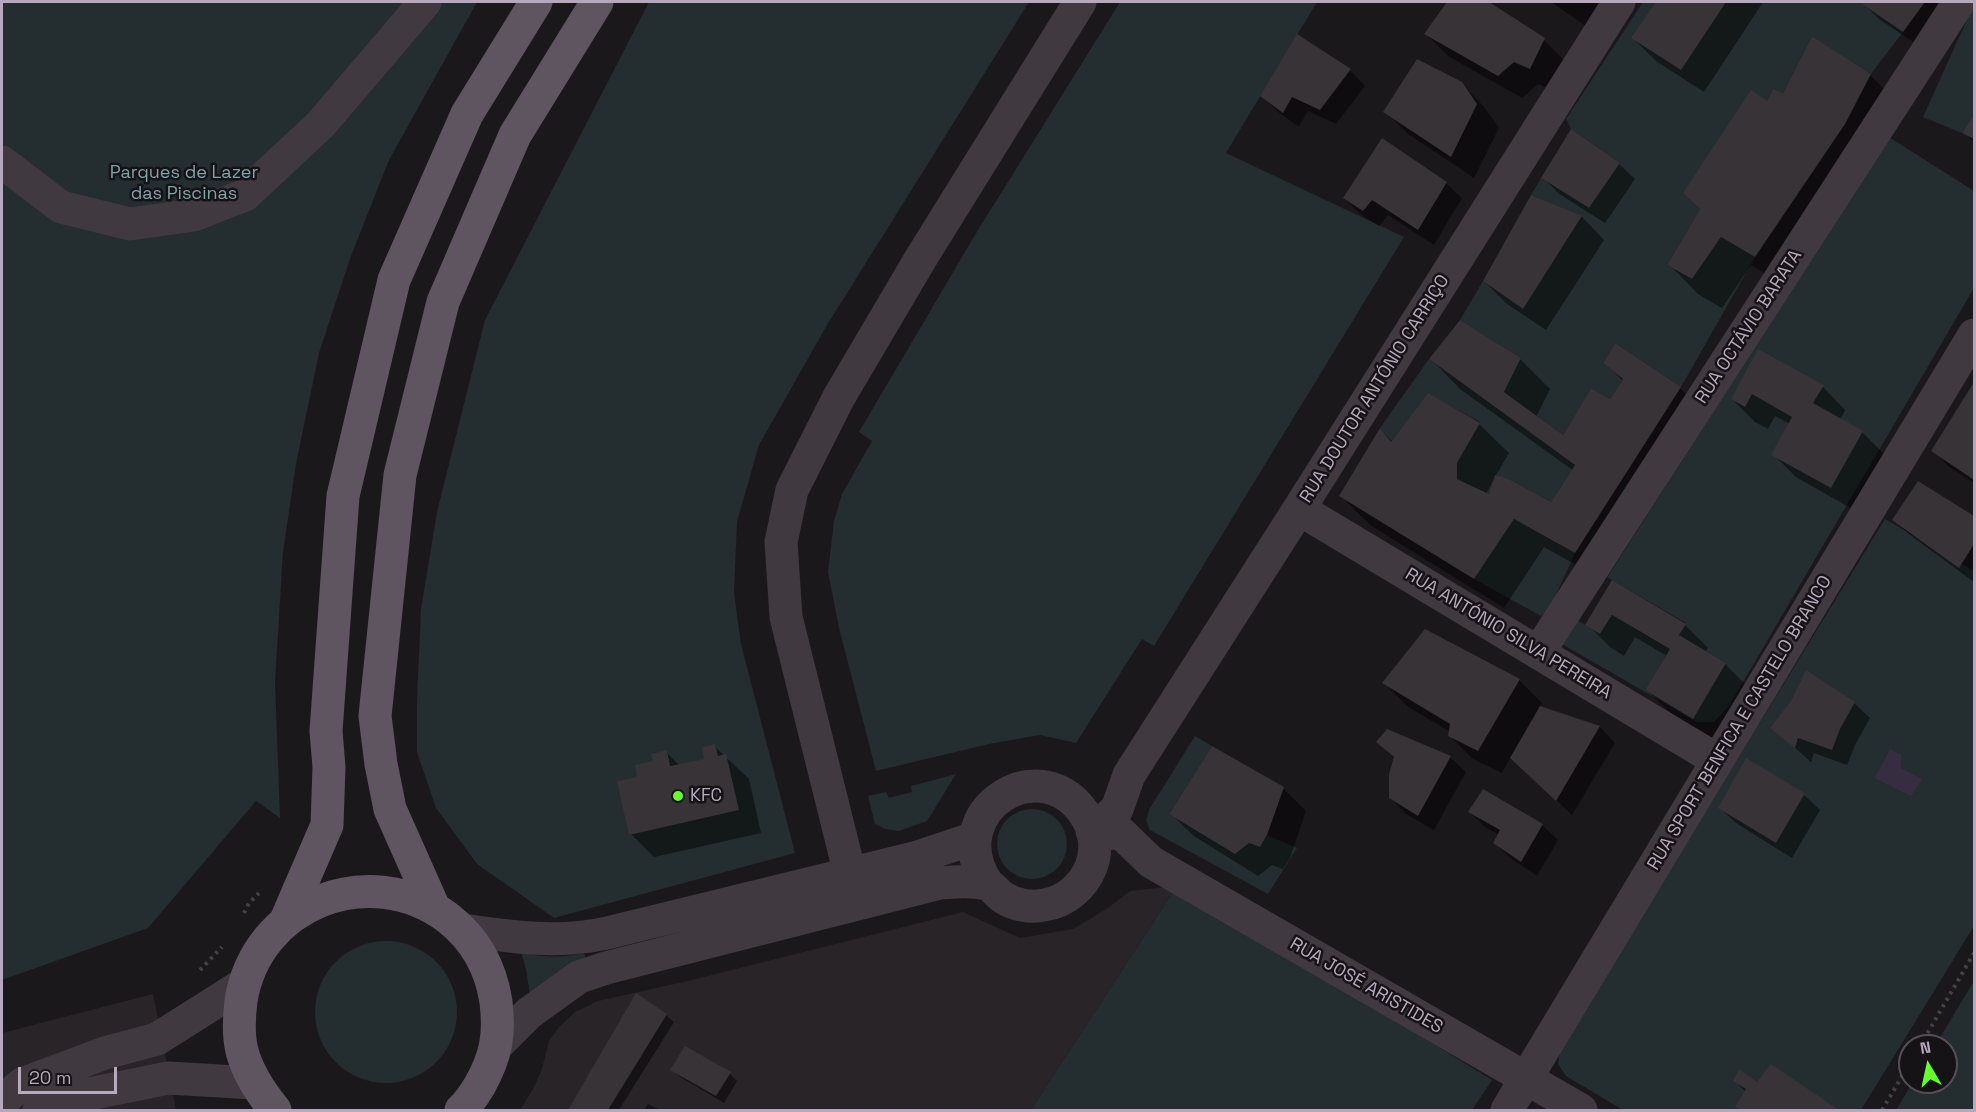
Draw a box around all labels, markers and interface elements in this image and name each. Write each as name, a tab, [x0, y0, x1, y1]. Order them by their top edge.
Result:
park label: Parques de Lazer das Piscinas	[110, 162, 258, 204]
street label: RUA OCTÁVIO BARATA	[1691, 246, 1807, 408]
street label: RUA DOUTOR ANTÓNIO CARRIÇO	[1296, 271, 1454, 507]
street label: RUA ANTÓNIO SILVA PEREIRA	[1401, 564, 1615, 704]
street label: RUA SPORT BENFICA E CASTELO BRANCO	[1643, 572, 1837, 874]
place label: KFC	[690, 785, 722, 807]
marker: KFC	[671, 789, 685, 803]
street label: RUA JOSÉ ARISTIDES	[1286, 933, 1446, 1039]
north arrow	[1898, 1034, 1958, 1094]
text: N	[1918, 1036, 1932, 1059]
scale bar	[21, 1055, 120, 1093]
text: 20 m	[29, 1066, 72, 1089]

